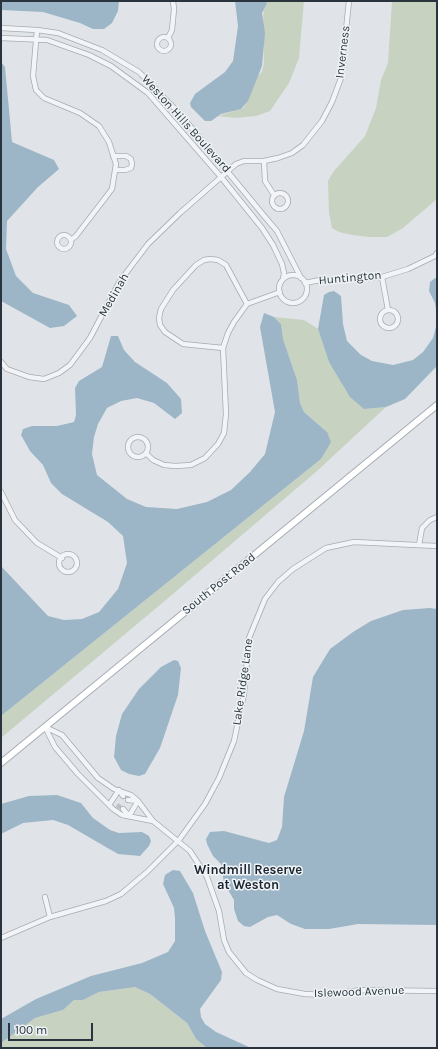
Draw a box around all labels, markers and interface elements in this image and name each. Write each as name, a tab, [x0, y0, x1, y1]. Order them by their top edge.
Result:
street label: Inverness	[333, 25, 353, 79]
street label: Weston Hills Boulevard	[138, 72, 234, 176]
street label: Huntington	[318, 268, 382, 288]
street label: Medinah	[96, 271, 132, 319]
street label: South Post Road	[179, 550, 259, 618]
street label: Lake Ridge Lane	[230, 638, 256, 726]
district label: Windmill Reserve at Weston	[194, 862, 302, 893]
street label: Islewood Avenue	[314, 983, 404, 1001]
scale bar	[10, 1015, 95, 1041]
text: 100 m	[15, 1023, 47, 1037]

